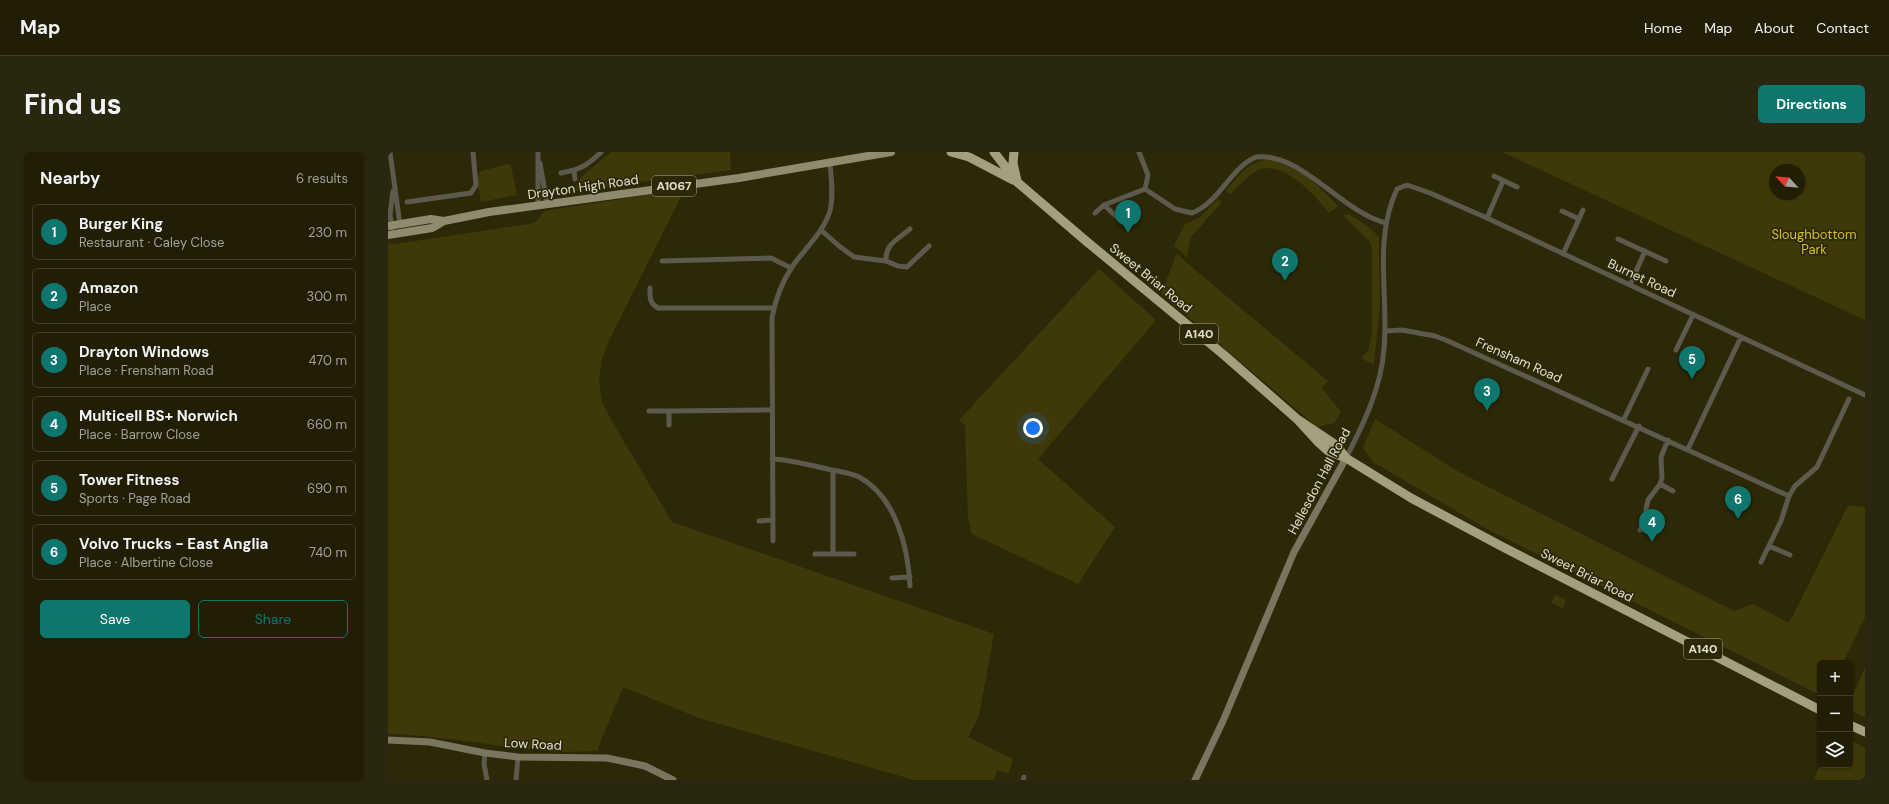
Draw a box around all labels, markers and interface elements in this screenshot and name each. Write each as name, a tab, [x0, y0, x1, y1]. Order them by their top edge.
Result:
text: Map	[20, 15, 60, 40]
text: Home	[1644, 19, 1682, 37]
text: Map	[1704, 19, 1732, 37]
text: About	[1754, 19, 1794, 37]
text: Contact	[1816, 19, 1869, 37]
button: Directions	[1758, 85, 1865, 123]
text: Find us	[24, 86, 122, 123]
north arrow	[1769, 164, 1805, 200]
text: Nearby	[40, 167, 100, 189]
text: 6 results	[296, 170, 348, 187]
street label: Drayton High Road	[526, 171, 640, 203]
road number: A1067	[652, 176, 696, 196]
pin: 1	[1115, 200, 1141, 233]
text: Burger King	[79, 214, 163, 234]
text: 1	[52, 224, 56, 241]
text: 230 m	[308, 224, 347, 241]
park label: Sloughbottom Park	[1771, 226, 1857, 258]
text: Restaurant · Caley Close	[79, 234, 224, 251]
street label: Sweet Briar Road	[1106, 239, 1196, 317]
pin: 2	[1272, 248, 1298, 281]
street label: Burnet Road	[1605, 255, 1679, 301]
text: Amazon	[79, 278, 138, 298]
text: 2	[50, 288, 58, 305]
text: 300 m	[306, 288, 347, 305]
text: Place	[79, 298, 111, 315]
road number: A140	[1180, 324, 1218, 344]
street label: Frensham Road	[1473, 333, 1565, 387]
text: Drayton Windows	[79, 342, 209, 362]
pin: 5	[1679, 346, 1705, 379]
text: 3	[50, 352, 58, 369]
text: 470 m	[308, 352, 347, 369]
text: Place · Frensham Road	[79, 362, 214, 379]
pin: 3	[1474, 378, 1500, 411]
text: Multicell BS+ Norwich	[79, 406, 238, 426]
text: 4	[50, 416, 58, 433]
text: 660 m	[307, 416, 347, 433]
your location	[1023, 418, 1043, 438]
street label: Hellesdon Hall Road	[1284, 425, 1354, 537]
text: Place · Barrow Close	[79, 426, 200, 443]
text: Tower Fitness	[79, 470, 179, 490]
text: 5	[50, 480, 58, 497]
text: 690 m	[307, 480, 347, 497]
pin: 6	[1725, 486, 1751, 519]
text: Sports · Page Road	[79, 490, 191, 507]
pin: 4	[1639, 509, 1665, 542]
text: Volvo Trucks - East Anglia	[79, 534, 268, 554]
text: 6	[50, 544, 58, 561]
text: 740 m	[309, 544, 347, 561]
street label: Sweet Briar Road	[1538, 544, 1636, 606]
text: Place · Albertine Close	[79, 554, 213, 571]
button: Save	[40, 600, 190, 638]
button: Share	[198, 600, 348, 638]
road number: A140	[1684, 639, 1722, 659]
map controls	[1817, 660, 1853, 768]
button: +	[1817, 660, 1853, 696]
button: −	[1817, 696, 1853, 732]
button: layers	[1817, 732, 1853, 768]
street label: Low Road	[504, 734, 562, 754]

